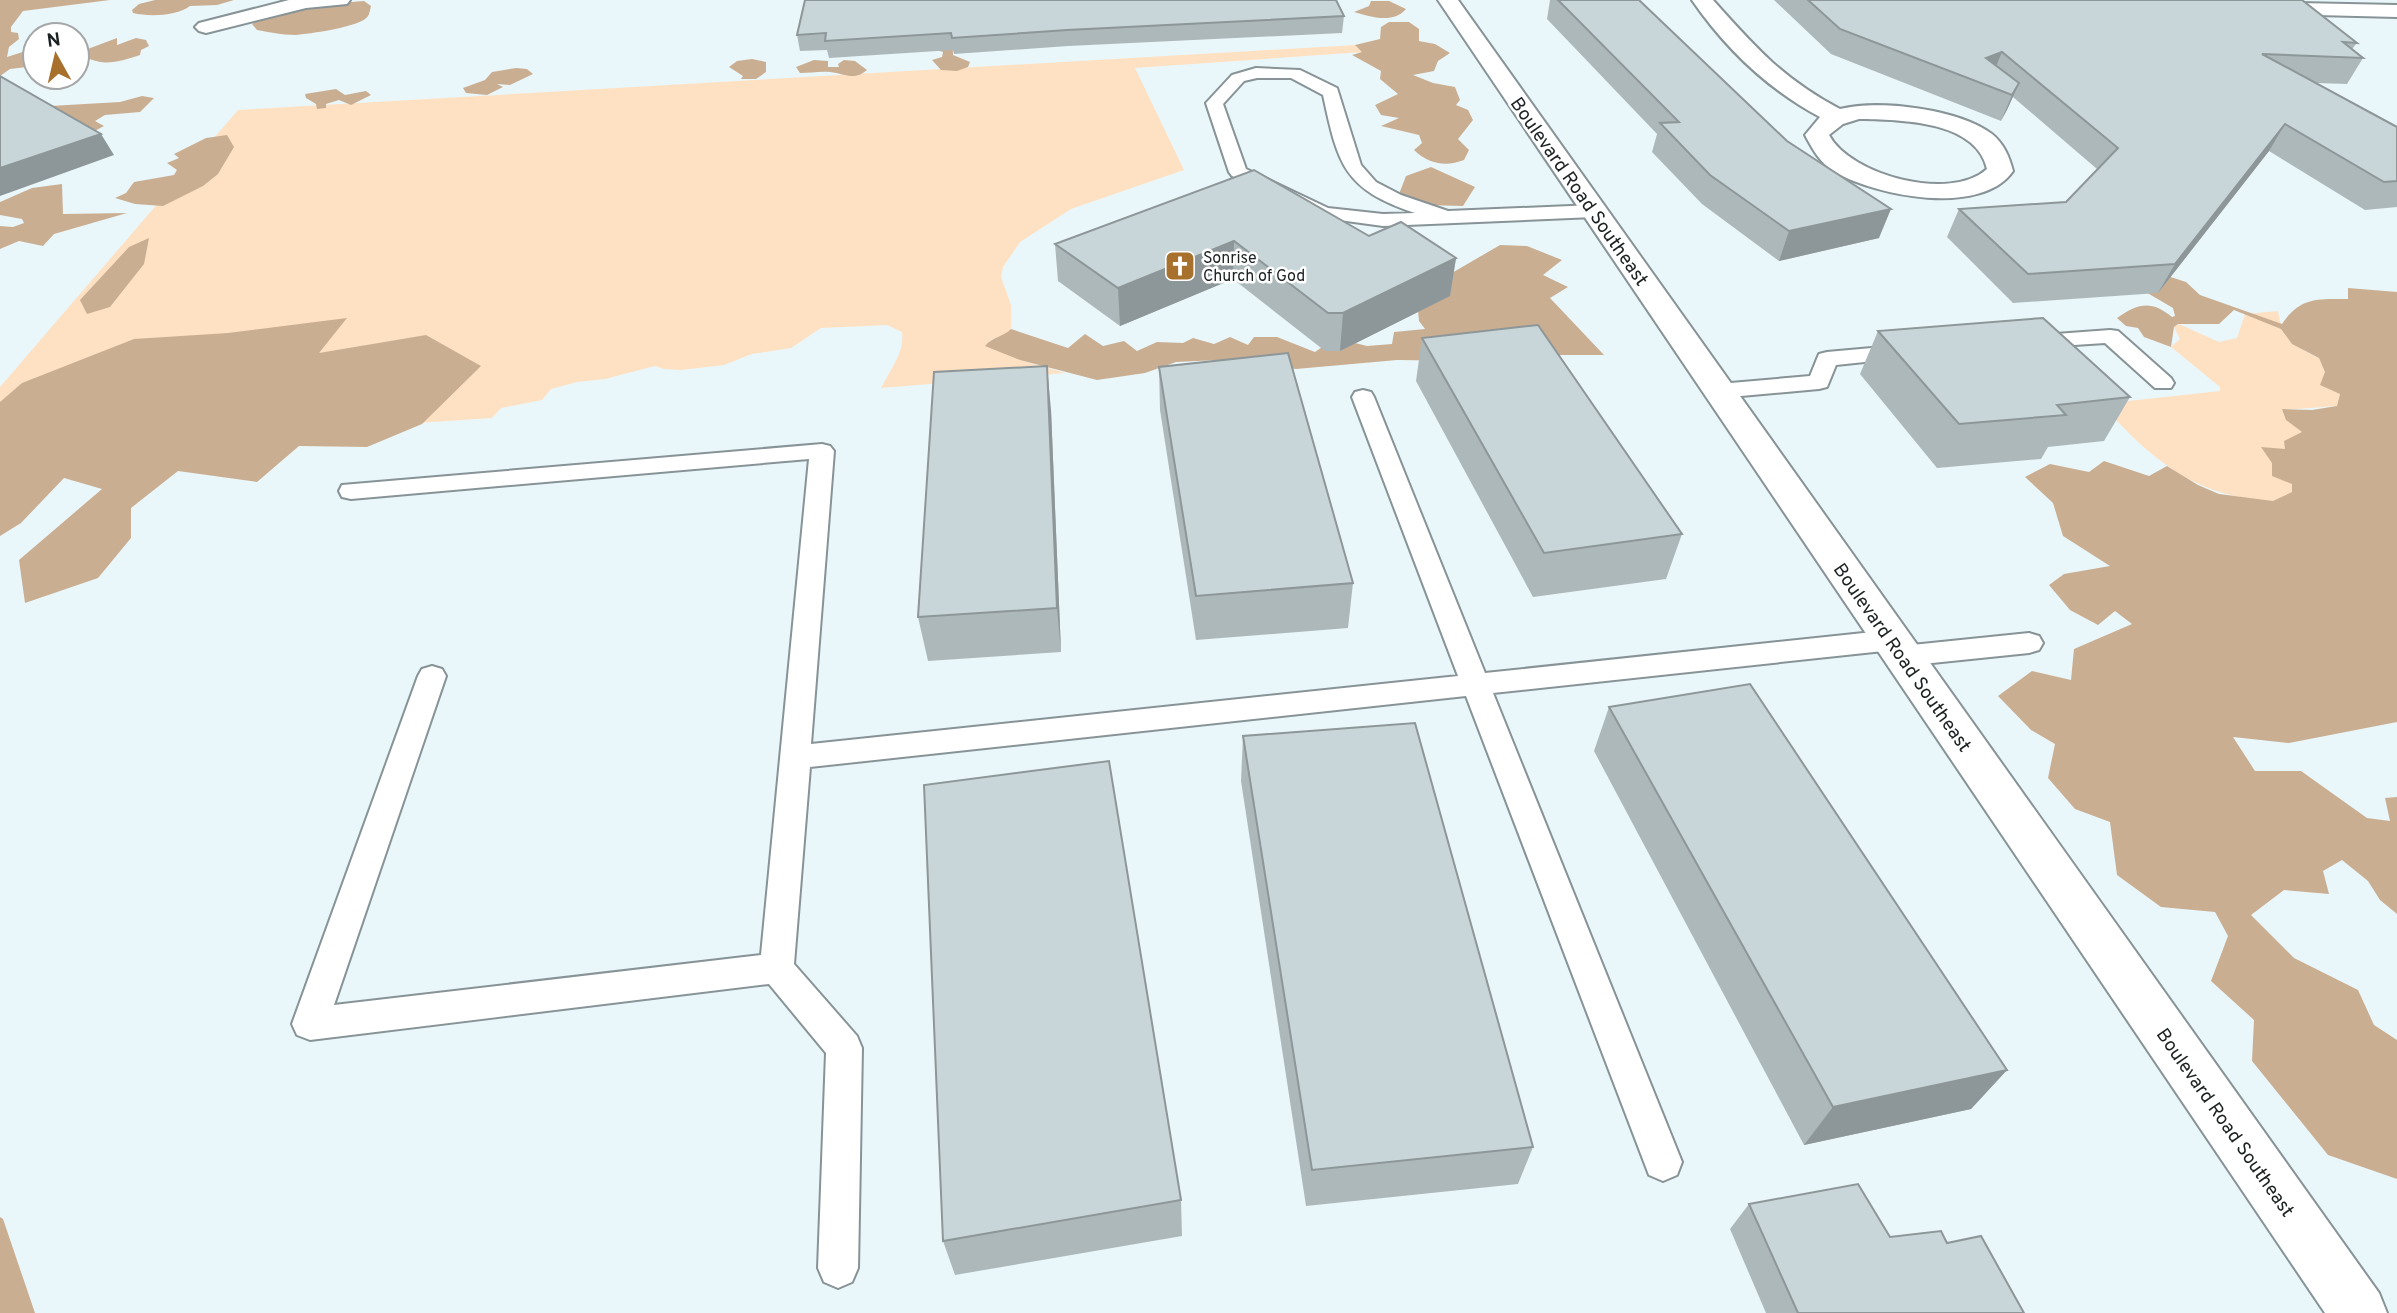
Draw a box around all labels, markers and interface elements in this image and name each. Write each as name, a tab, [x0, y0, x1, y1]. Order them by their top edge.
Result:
north arrow	[21, 21, 91, 91]
text: N	[45, 28, 62, 54]
street label: Boulevard Road Southeast	[1504, 93, 1653, 291]
church icon: Sonrise Church of God	[1163, 249, 1197, 283]
place label: Sonrise Church of God	[1203, 249, 1305, 287]
street label: Boulevard Road Southeast	[1827, 559, 1976, 757]
street label: Boulevard Road Southeast	[2150, 1024, 2299, 1222]

